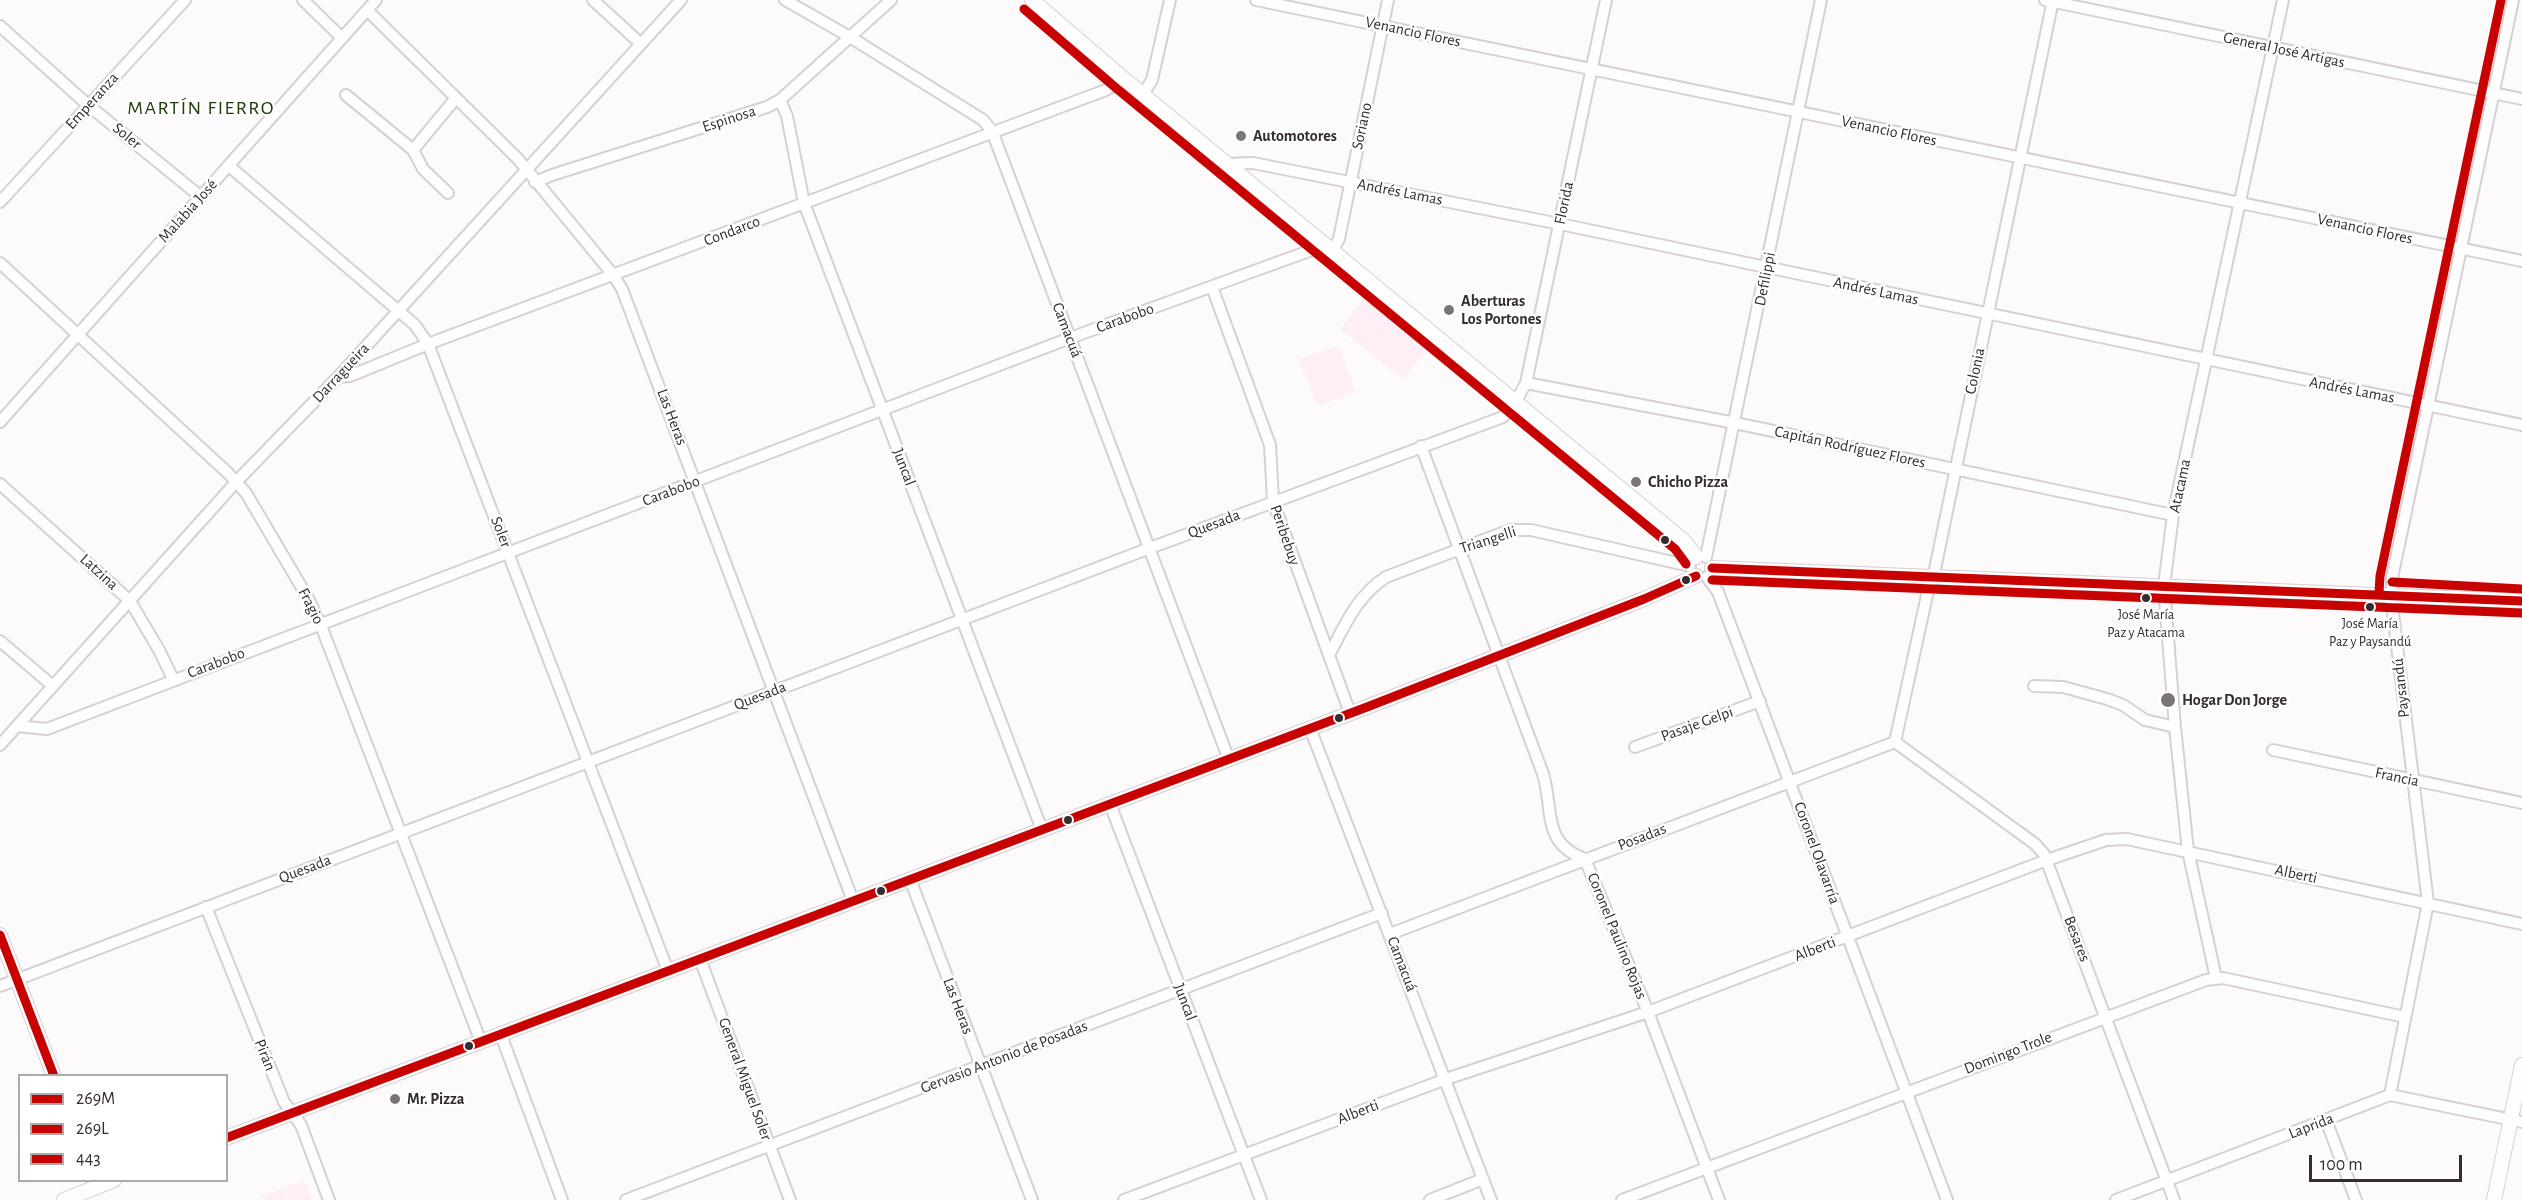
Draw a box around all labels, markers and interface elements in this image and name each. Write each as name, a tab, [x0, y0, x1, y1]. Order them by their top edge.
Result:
street label: Venancio Flores	[1364, 13, 1462, 51]
street label: General José Artigas	[2221, 28, 2347, 72]
street label: Emperanza	[61, 68, 123, 134]
district label: MARTÍN FIERRO	[127, 96, 275, 120]
street label: Espinosa	[700, 101, 758, 137]
street label: Soriano	[1348, 101, 1376, 151]
street label: Venancio Flores	[1840, 112, 1938, 150]
street label: Soler	[109, 119, 145, 153]
place label: Automotores	[1253, 126, 1337, 146]
marker: Automotores	[1234, 129, 1248, 143]
street label: Andrés Lamas	[1356, 174, 1444, 210]
street label: Malabia José	[154, 175, 222, 247]
street label: Florida	[1550, 180, 1578, 226]
street label: Venancio Flores	[2316, 210, 2414, 248]
street label: Condarco	[701, 212, 763, 250]
street label: Defilippi	[1750, 250, 1780, 308]
street label: Andrés Lamas	[1832, 273, 1920, 309]
place label: Aberturas Los Portones	[1461, 291, 1541, 329]
street label: Carabobo	[1093, 299, 1157, 337]
street label: Camacuá	[1048, 300, 1086, 360]
marker: Aberturas Los Portones	[1442, 303, 1456, 317]
street label: Darragueira	[308, 339, 374, 407]
street label: Colonia	[1961, 346, 1989, 396]
street label: Andrés Lamas	[2308, 372, 2396, 408]
street label: Las Heras	[652, 386, 692, 448]
street label: Capitán Rodríguez Flores	[1773, 422, 1927, 472]
street label: Juncal	[888, 446, 920, 488]
street label: Atacama	[2165, 457, 2195, 515]
street label: Carabobo	[640, 471, 702, 511]
place label: Chicho Pizza	[1648, 472, 1728, 492]
marker: Chicho Pizza	[1629, 475, 1643, 489]
street label: Peribebuy	[1266, 502, 1304, 568]
street label: Quesada	[1185, 505, 1243, 543]
street label: Soler	[486, 514, 516, 550]
street label: Triangelli	[1457, 522, 1519, 558]
unlabelled marker	[1659, 534, 1671, 546]
street label: Latzina	[76, 550, 122, 594]
unlabelled marker	[1680, 574, 1692, 586]
street label: Fragio	[294, 585, 328, 627]
marker: José María Paz y Atacama	[2140, 592, 2152, 604]
marker: José María Paz y Paysandú	[2364, 601, 2376, 613]
place label: José María Paz y Atacama	[2107, 607, 2185, 640]
place label: José María Paz y Paysandú	[2329, 616, 2411, 648]
street label: Carabobo	[185, 643, 247, 683]
street label: Paysandú	[2388, 657, 2414, 719]
street label: Quesada	[731, 677, 789, 715]
place label: Hogar Don Jorge	[2182, 690, 2287, 710]
marker: Hogar Don Jorge	[2159, 691, 2177, 709]
street label: Pasaje Gelpi	[1658, 702, 1736, 746]
unlabelled marker	[1333, 712, 1345, 724]
street label: Francia	[2373, 763, 2421, 791]
street label: Coronel Olavarría	[1790, 799, 1844, 907]
unlabelled marker	[1062, 814, 1074, 826]
street label: Posadas	[1615, 819, 1669, 855]
street label: Quesada	[276, 850, 334, 888]
street label: Alberti	[2273, 860, 2319, 888]
street label: Coronel Paulino Rojas	[1583, 870, 1651, 1002]
unlabelled marker	[875, 885, 887, 897]
street label: Besares	[2060, 913, 2094, 965]
street label: Alberti	[1792, 932, 1838, 966]
street label: Camacuá	[1383, 934, 1421, 994]
street label: Las Heras	[938, 975, 978, 1037]
street label: Juncal	[1169, 981, 1201, 1023]
street label: General Miguel Soler	[714, 1015, 776, 1143]
street label: Gervasio Antonio de Posadas	[918, 1016, 1090, 1098]
street label: Domingo Trole	[1961, 1027, 2055, 1079]
street label: Pirán	[250, 1036, 280, 1074]
unlabelled marker	[463, 1040, 475, 1052]
legend	[18, 1074, 228, 1182]
place label: Mr. Pizza	[407, 1089, 464, 1109]
text: 269M	[76, 1090, 115, 1108]
marker: Mr. Pizza	[388, 1092, 402, 1106]
street label: Alberti	[1335, 1095, 1381, 1129]
street label: Laprida	[2286, 1109, 2336, 1143]
text: 269L	[76, 1120, 109, 1138]
scale bar	[2312, 1143, 2465, 1181]
text: 443	[76, 1150, 101, 1168]
text: 100 m	[2320, 1156, 2363, 1174]

